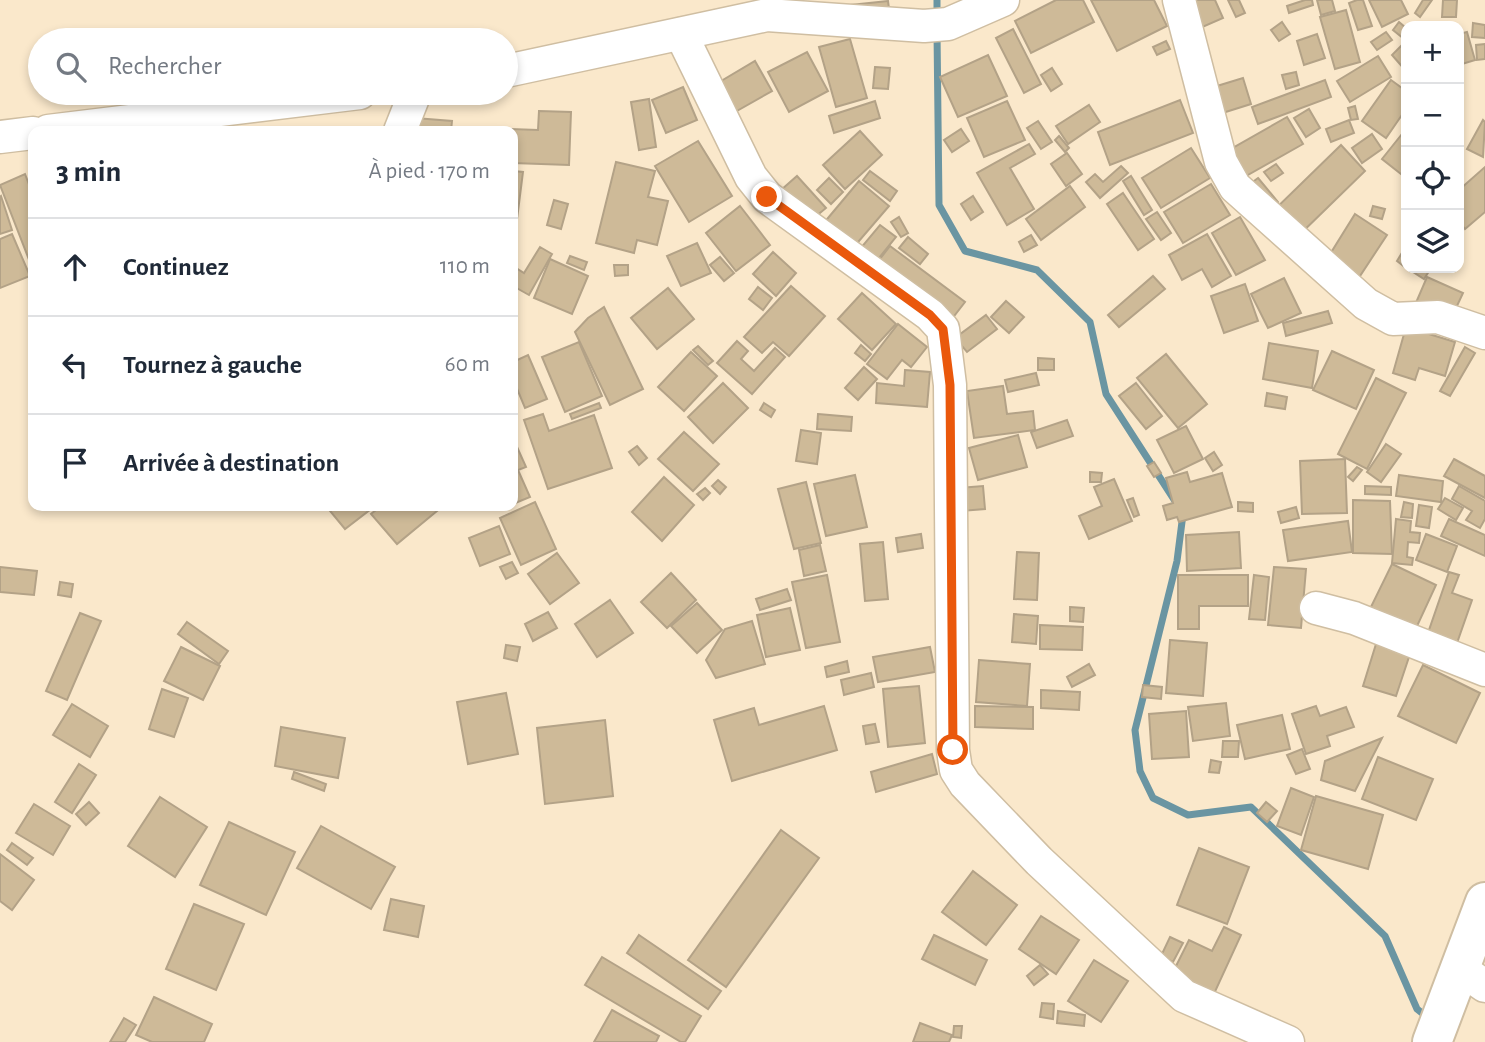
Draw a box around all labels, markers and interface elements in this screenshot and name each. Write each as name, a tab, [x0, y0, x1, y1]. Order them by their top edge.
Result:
map controls	[1401, 21, 1464, 273]
button: +	[1401, 21, 1464, 84]
search box	[28, 28, 518, 105]
icon: search	[52, 48, 90, 86]
text: Rechercher	[108, 53, 221, 79]
button: −	[1401, 84, 1464, 147]
button: locate	[1401, 147, 1464, 210]
text: 3 min	[56, 157, 121, 187]
text: À pied · 170 m	[368, 160, 490, 183]
route end	[751, 181, 782, 212]
button: layers	[1401, 210, 1464, 273]
icon: ahead	[56, 248, 94, 286]
text: Continuez	[123, 254, 229, 280]
text: 110 m	[440, 255, 490, 278]
icon: left	[56, 346, 94, 384]
text: Tournez à gauche	[123, 352, 302, 378]
text: 60 m	[445, 353, 490, 376]
icon: arrive	[56, 444, 94, 482]
text: Arrivée à destination	[123, 450, 339, 476]
route start	[937, 734, 968, 765]

